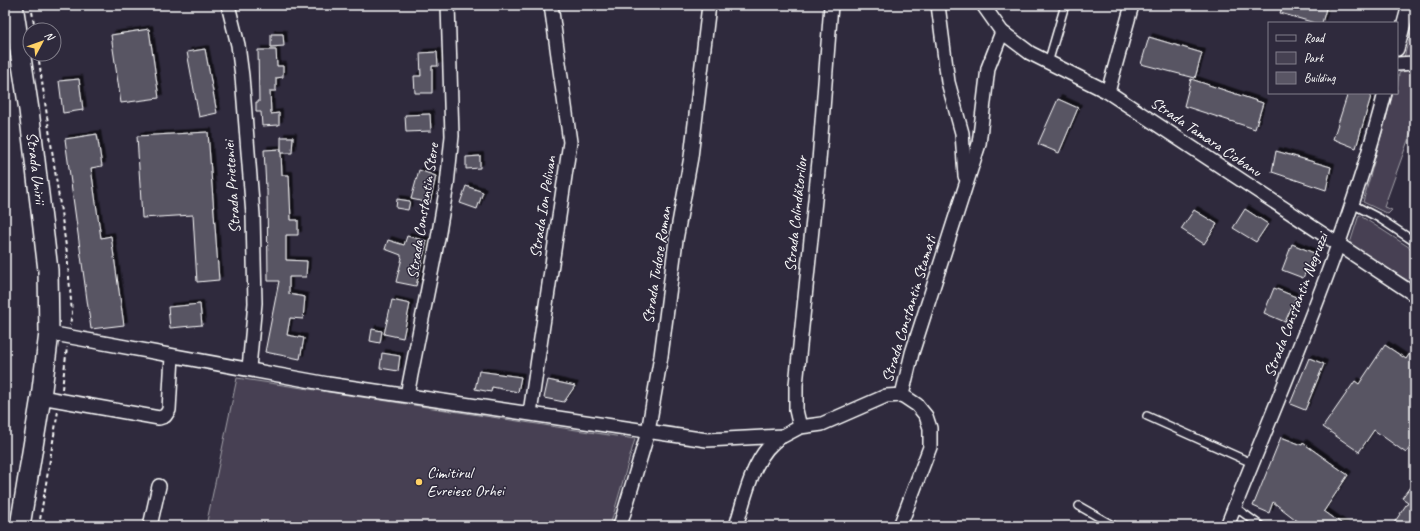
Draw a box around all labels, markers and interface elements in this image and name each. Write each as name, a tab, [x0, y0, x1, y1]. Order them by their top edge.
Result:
north arrow	[22, 22, 62, 62]
legend	[1268, 22, 1398, 94]
text: N	[42, 28, 58, 44]
text: Road	[1304, 30, 1326, 46]
text: Park	[1304, 50, 1325, 66]
text: Building	[1304, 70, 1336, 86]
street label: Strada Tamara Ciobanu	[1147, 92, 1266, 182]
street label: Strada Unirii	[22, 131, 51, 207]
street label: Strada Prieteniei	[219, 138, 245, 234]
street label: Strada Constantin Stere	[402, 140, 444, 280]
street label: Strada Colindătorilor	[780, 153, 812, 273]
street label: Strada Ion Pelivan	[525, 154, 561, 259]
street label: Strada Tudose Roman	[638, 204, 676, 325]
street label: Strada Constantin Negruzzi	[1259, 228, 1333, 380]
street label: Strada Constantin Stamati	[877, 231, 941, 385]
place label: Cimitirul Evreiesc Orhei	[427, 463, 506, 501]
marker: Cimitirul Evreiesc Orhei	[414, 477, 424, 487]

